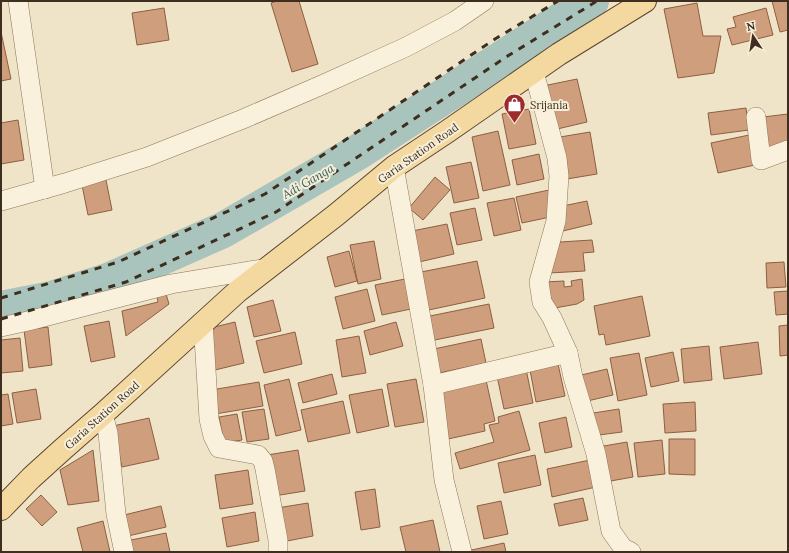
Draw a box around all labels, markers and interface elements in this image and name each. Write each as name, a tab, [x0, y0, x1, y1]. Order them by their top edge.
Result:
north arrow	[733, 16, 773, 56]
text: N	[745, 18, 757, 34]
shop icon: Srijania	[501, 92, 527, 125]
place label: Srijania	[530, 98, 568, 112]
street label: Garia Station Road	[375, 120, 461, 186]
water label: Adi Ganga	[279, 160, 337, 202]
street label: Garia Station Road	[62, 378, 142, 452]

